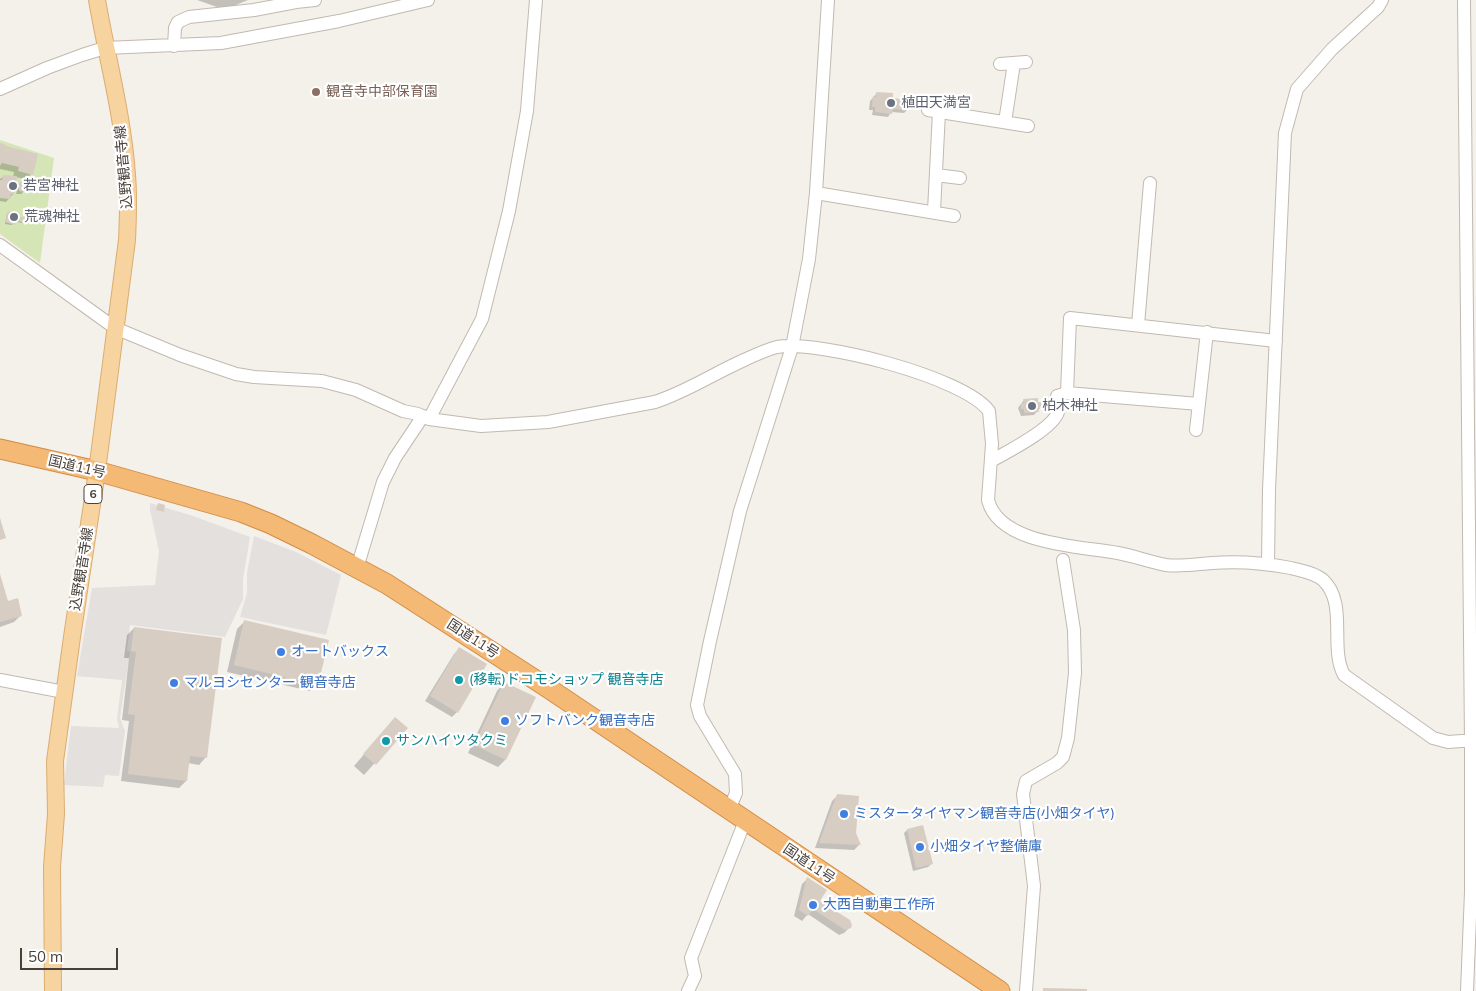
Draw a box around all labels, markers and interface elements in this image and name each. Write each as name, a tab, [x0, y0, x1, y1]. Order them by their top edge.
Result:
place label: 観音寺中部保育園	[326, 84, 438, 100]
marker: 観音寺中部保育園	[310, 86, 322, 98]
place label: 植田天満宮	[901, 95, 971, 111]
marker: 植田天満宮	[885, 97, 897, 109]
street label: 込野観音寺線	[112, 124, 136, 210]
place label: 若宮神社	[23, 178, 79, 194]
marker: 若宮神社	[7, 180, 19, 192]
place label: 荒魂神社	[24, 209, 80, 225]
marker: 荒魂神社	[8, 211, 20, 223]
place label: 柏木神社	[1042, 398, 1098, 414]
marker: 柏木神社	[1026, 400, 1038, 412]
street label: 国道11号	[46, 452, 108, 482]
road number: 6	[84, 484, 102, 504]
street label: 込野観音寺線	[67, 526, 97, 612]
street label: 国道11号	[444, 616, 502, 662]
place label: オートバックス	[291, 644, 389, 660]
marker: オートバックス	[275, 646, 287, 658]
place label: (移転)ドコモショップ 観音寺店	[469, 672, 664, 688]
marker: (移転)ドコモショップ 観音寺店	[453, 674, 465, 686]
place label: マルヨシセンター 観音寺店	[184, 675, 356, 691]
marker: マルヨシセンター 観音寺店	[168, 677, 180, 689]
place label: ソフトバンク観音寺店	[515, 713, 655, 729]
marker: ソフトバンク観音寺店	[499, 715, 511, 727]
place label: サンハイツタクミ	[396, 733, 508, 749]
marker: サンハイツタクミ	[380, 735, 392, 747]
place label: ミスタータイヤマン観音寺店(小畑タイヤ)	[854, 806, 1115, 822]
marker: ミスタータイヤマン観音寺店(小畑タイヤ)	[838, 808, 850, 820]
place label: 小畑タイヤ整備庫	[930, 839, 1042, 855]
street label: 国道11号	[780, 841, 838, 887]
marker: 小畑タイヤ整備庫	[914, 841, 926, 853]
place label: 大西自動車工作所	[823, 897, 935, 913]
marker: 大西自動車工作所	[807, 899, 819, 911]
scale bar	[22, 938, 120, 970]
text: 50 m	[28, 947, 63, 966]

